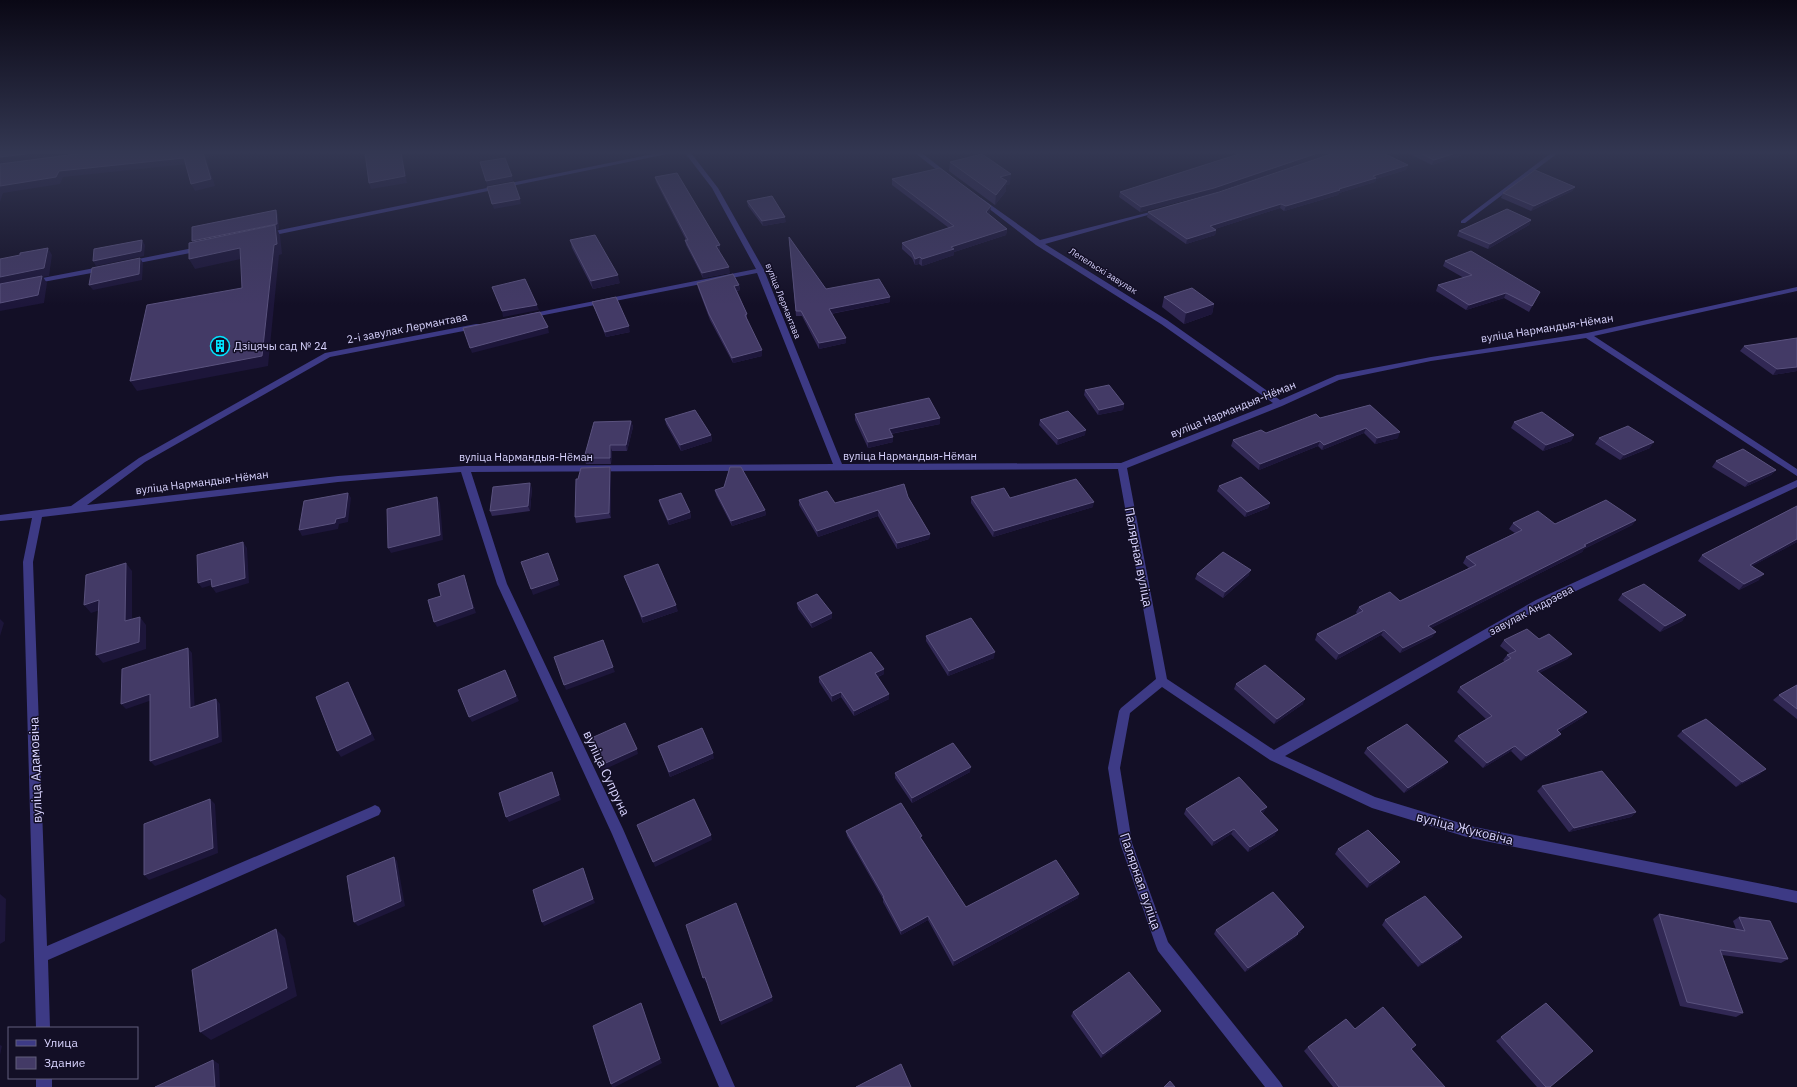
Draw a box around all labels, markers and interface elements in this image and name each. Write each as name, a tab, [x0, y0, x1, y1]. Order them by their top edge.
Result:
street label: Лепельскі завулак	[1067, 245, 1139, 296]
street label: вуліца Лермантава	[763, 261, 804, 340]
street label: 2-і завулак Лермантава	[345, 309, 469, 347]
street label: вуліца Нармандыя-Нёман	[1480, 311, 1614, 345]
building icon: Дзіцячы сад № 24	[209, 335, 231, 357]
place label: Дзіцячы сад № 24	[234, 339, 328, 353]
street label: вуліца Нармандыя-Нёман	[1168, 377, 1298, 441]
street label: вуліца Нармандыя-Нёман	[843, 449, 977, 463]
street label: вуліца Нармандыя-Нёман	[459, 450, 593, 464]
street label: вуліца Нармандыя-Нёман	[135, 467, 269, 497]
street label: Палярная вуліца	[1121, 506, 1157, 608]
street label: завулак Андрэева	[1486, 582, 1576, 638]
street label: вуліца Адамовіча	[25, 717, 46, 823]
street label: вуліца Супруна	[579, 728, 634, 819]
street label: вуліца Жуковіча	[1415, 808, 1515, 849]
street label: Палярная вуліца	[1116, 831, 1165, 932]
legend	[8, 1027, 138, 1079]
text: Улица	[44, 1035, 78, 1050]
text: Здание	[44, 1055, 86, 1070]

